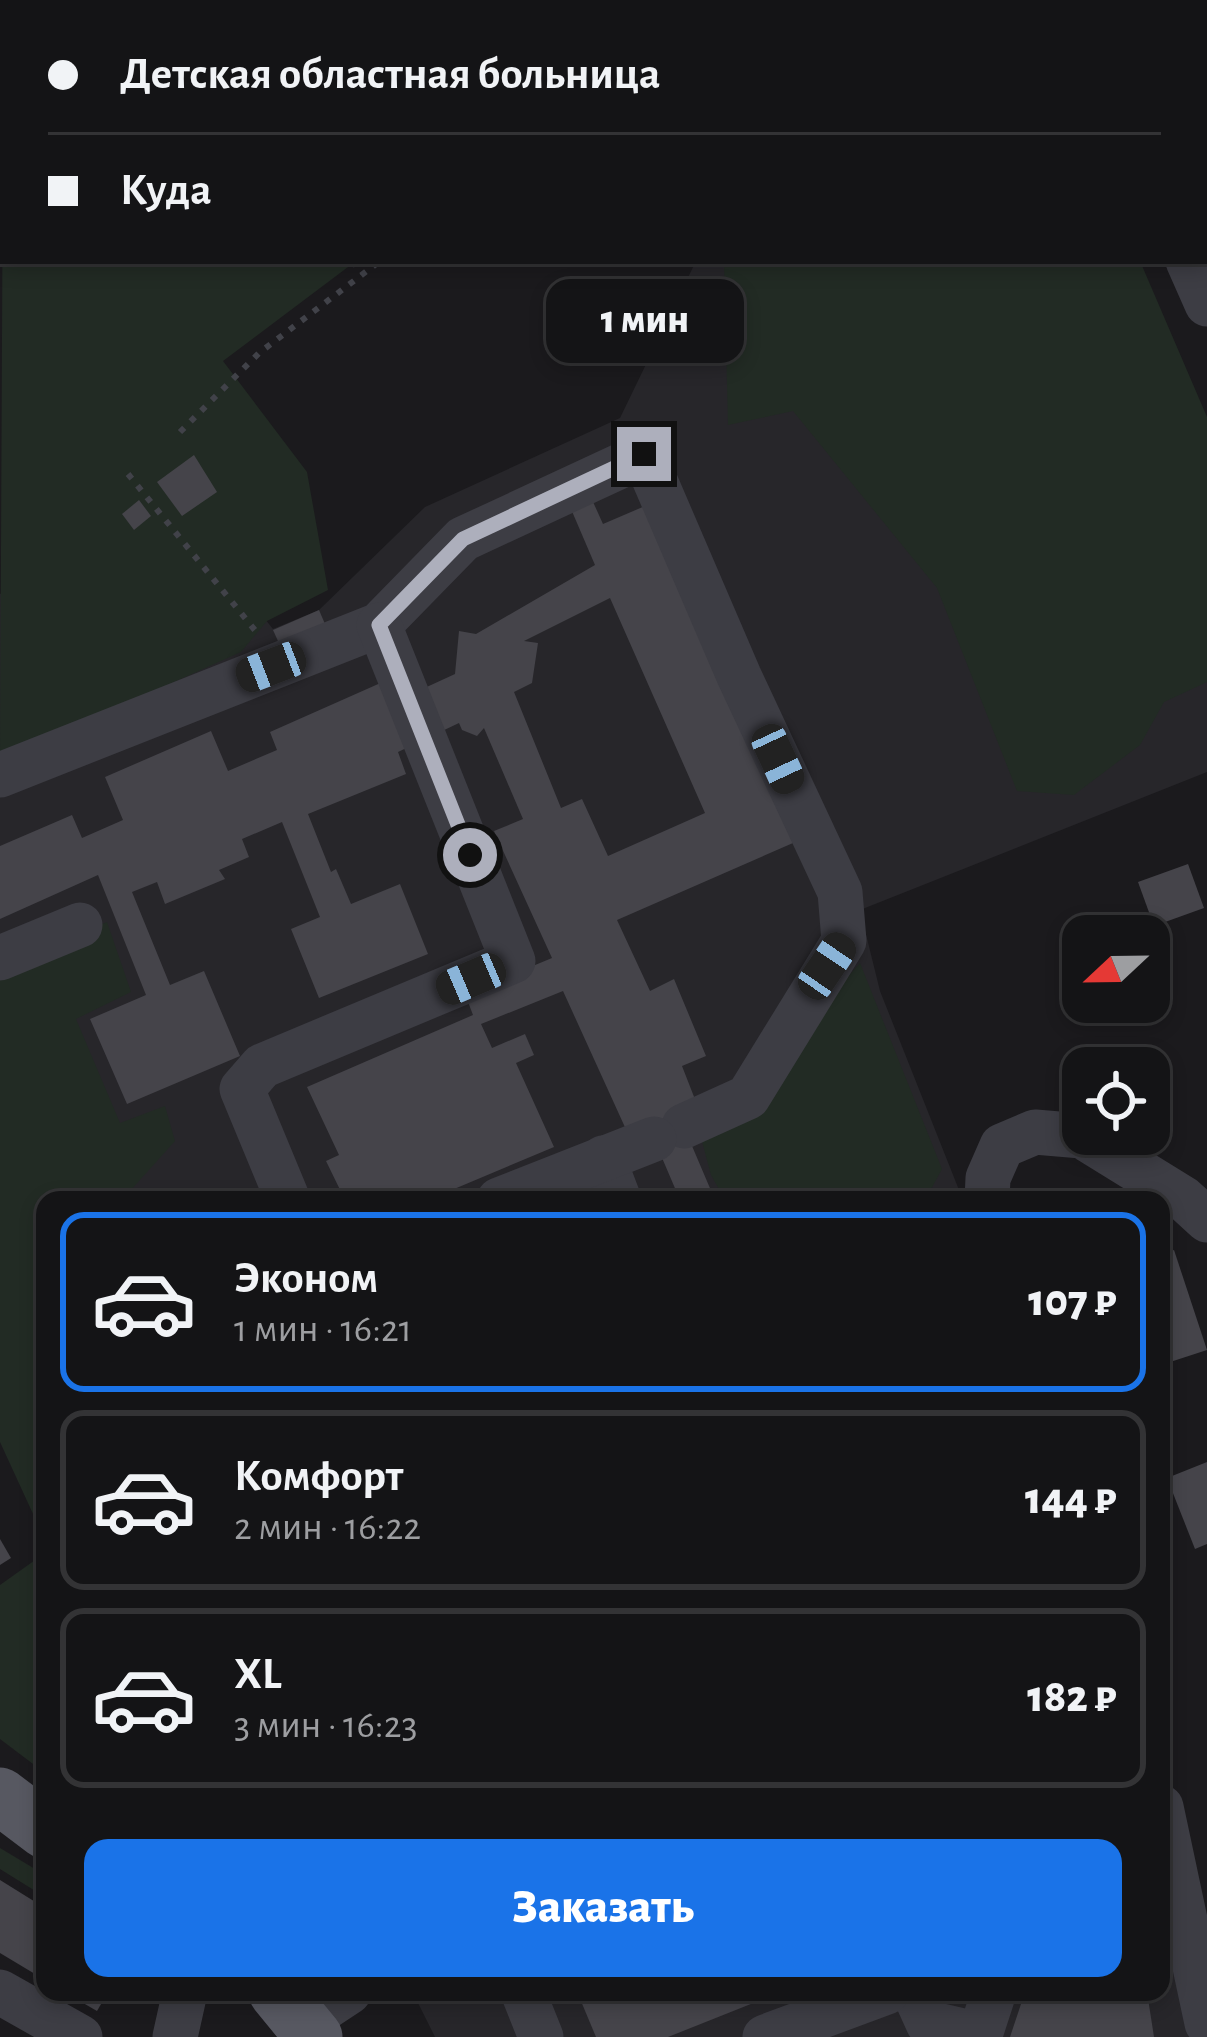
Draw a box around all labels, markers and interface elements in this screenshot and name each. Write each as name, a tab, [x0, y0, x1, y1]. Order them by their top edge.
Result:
text: Детская областная больница	[120, 52, 660, 97]
text: Куда	[120, 168, 212, 213]
callout: 1 мин	[545, 280, 743, 364]
text: 1 мин	[601, 301, 689, 340]
route end	[617, 427, 671, 481]
car	[231, 637, 311, 697]
car	[746, 719, 810, 799]
route start	[443, 828, 497, 882]
north arrow	[1062, 915, 1170, 1023]
map controls	[1062, 915, 1170, 1155]
car	[792, 926, 862, 1006]
car	[431, 948, 511, 1010]
button: locate	[1062, 1047, 1170, 1155]
icon: car	[90, 1248, 198, 1356]
text: Эконом	[234, 1256, 378, 1301]
text: 107 ₽	[1028, 1279, 1116, 1324]
text: 1 мин · 16:21	[234, 1310, 412, 1349]
icon: car	[90, 1446, 198, 1554]
text: Комфорт	[234, 1454, 403, 1499]
text: 144 ₽	[1025, 1477, 1116, 1522]
text: 2 мин · 16:22	[234, 1508, 421, 1547]
icon: car	[90, 1644, 198, 1752]
text: XL	[234, 1652, 282, 1697]
text: 182 ₽	[1027, 1675, 1116, 1720]
text: 3 мин · 16:23	[234, 1706, 418, 1745]
button: Заказать	[84, 1839, 1122, 1977]

